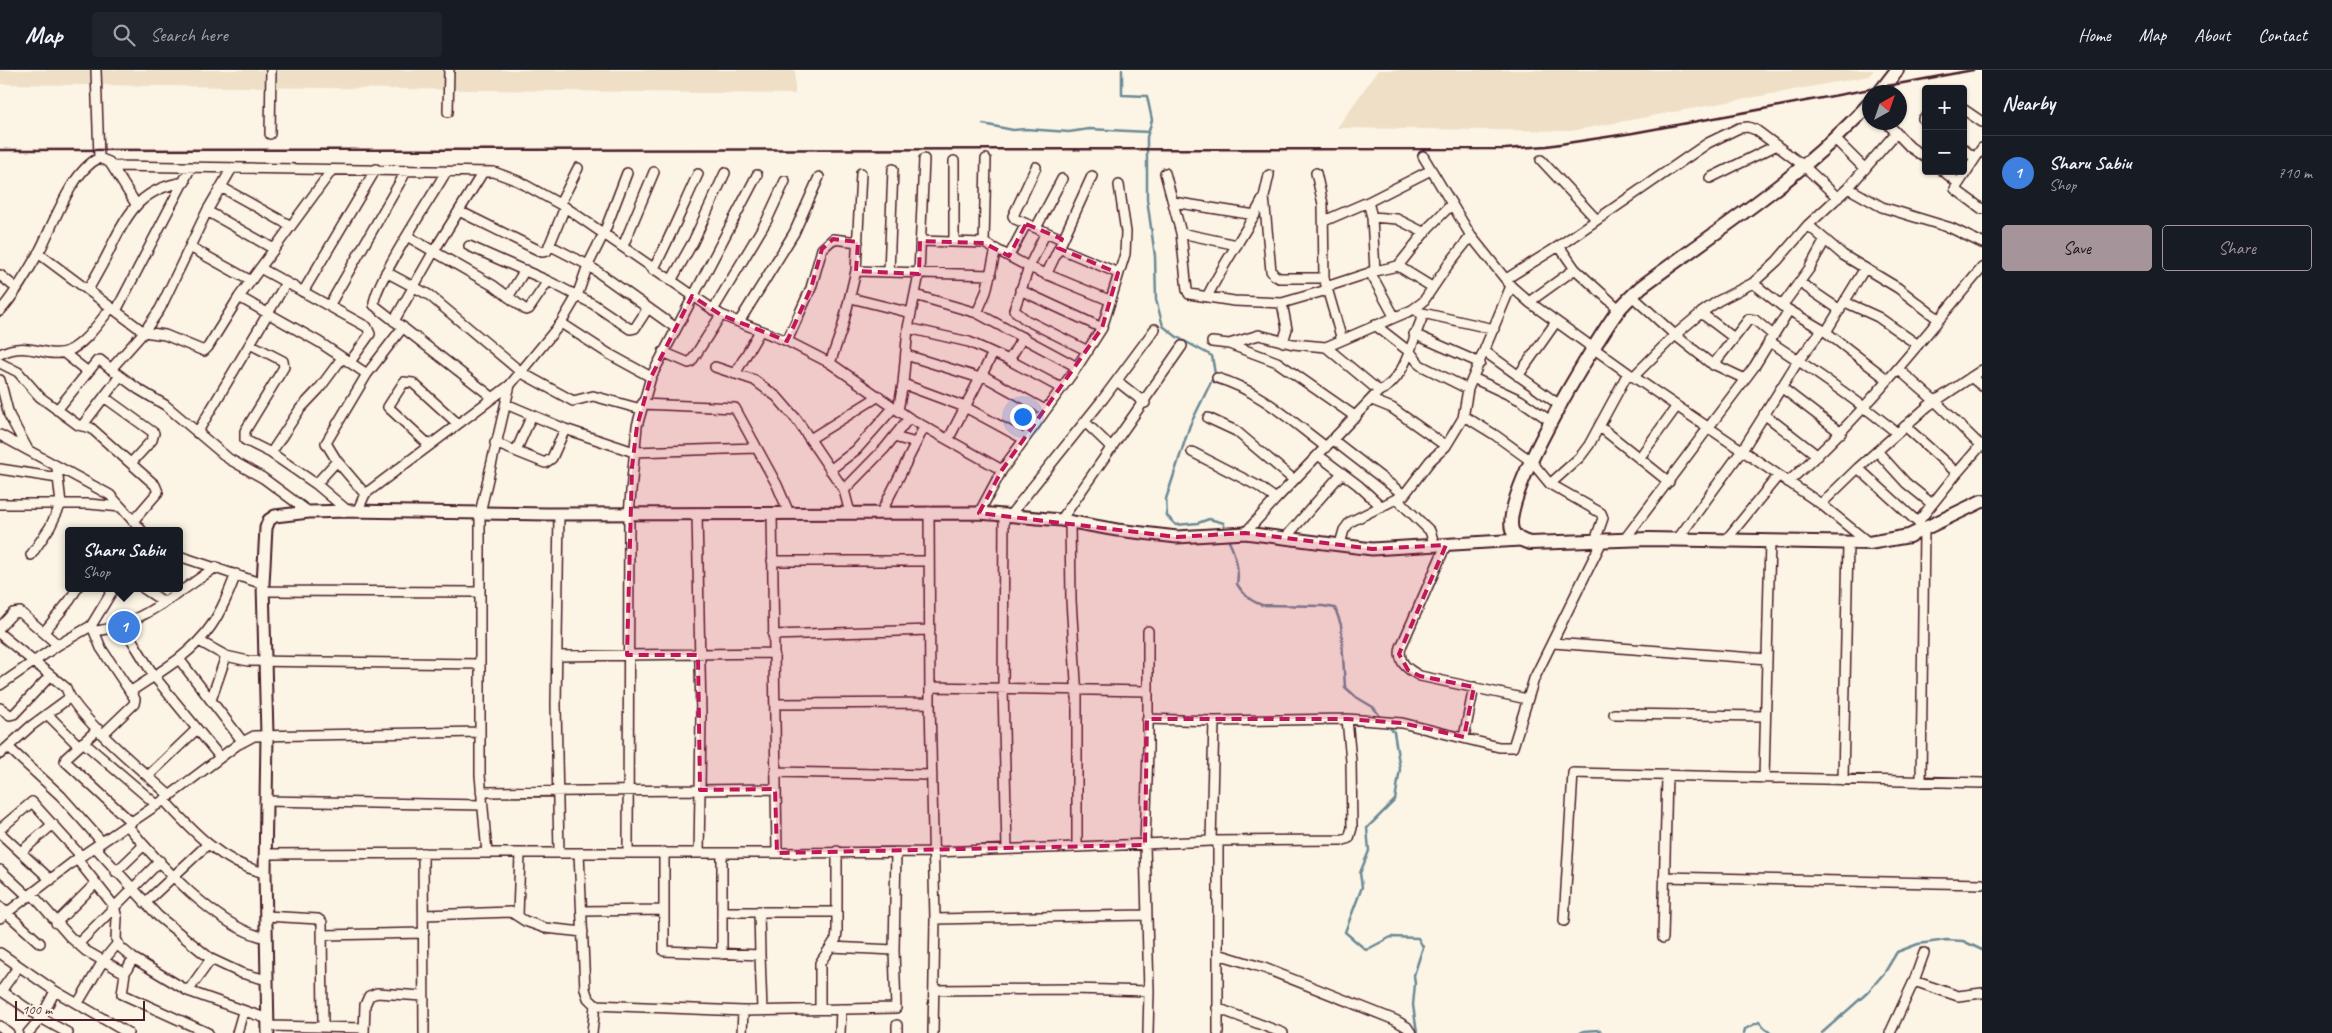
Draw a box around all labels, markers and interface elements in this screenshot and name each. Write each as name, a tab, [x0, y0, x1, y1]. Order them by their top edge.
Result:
search box	[92, 12, 442, 57]
text: Map	[25, 20, 62, 50]
icon: search	[110, 21, 138, 49]
text: Search here	[150, 23, 228, 47]
text: Home	[2078, 24, 2111, 46]
text: Map	[2139, 24, 2166, 46]
text: About	[2194, 24, 2230, 46]
text: Contact	[2258, 24, 2307, 46]
north arrow	[1862, 85, 1907, 130]
map controls	[1922, 85, 1967, 175]
button: +	[1922, 85, 1967, 130]
text: Nearby	[2002, 90, 2055, 116]
button: −	[1922, 130, 1967, 175]
text: Sharu Sabiu	[2049, 151, 2131, 175]
text: 1	[2014, 163, 2022, 183]
text: 710 m	[2278, 163, 2312, 183]
text: Shop	[2049, 175, 2076, 195]
button: Save	[2002, 225, 2152, 271]
button: Share	[2162, 225, 2312, 271]
your location	[1010, 404, 1036, 430]
popup	[65, 527, 183, 592]
text: Sharu Sabiu	[83, 538, 165, 562]
text: Shop	[83, 562, 110, 582]
pin: 1	[108, 608, 140, 646]
scale bar	[15, 998, 145, 1021]
text: 100 m	[22, 1001, 52, 1018]

